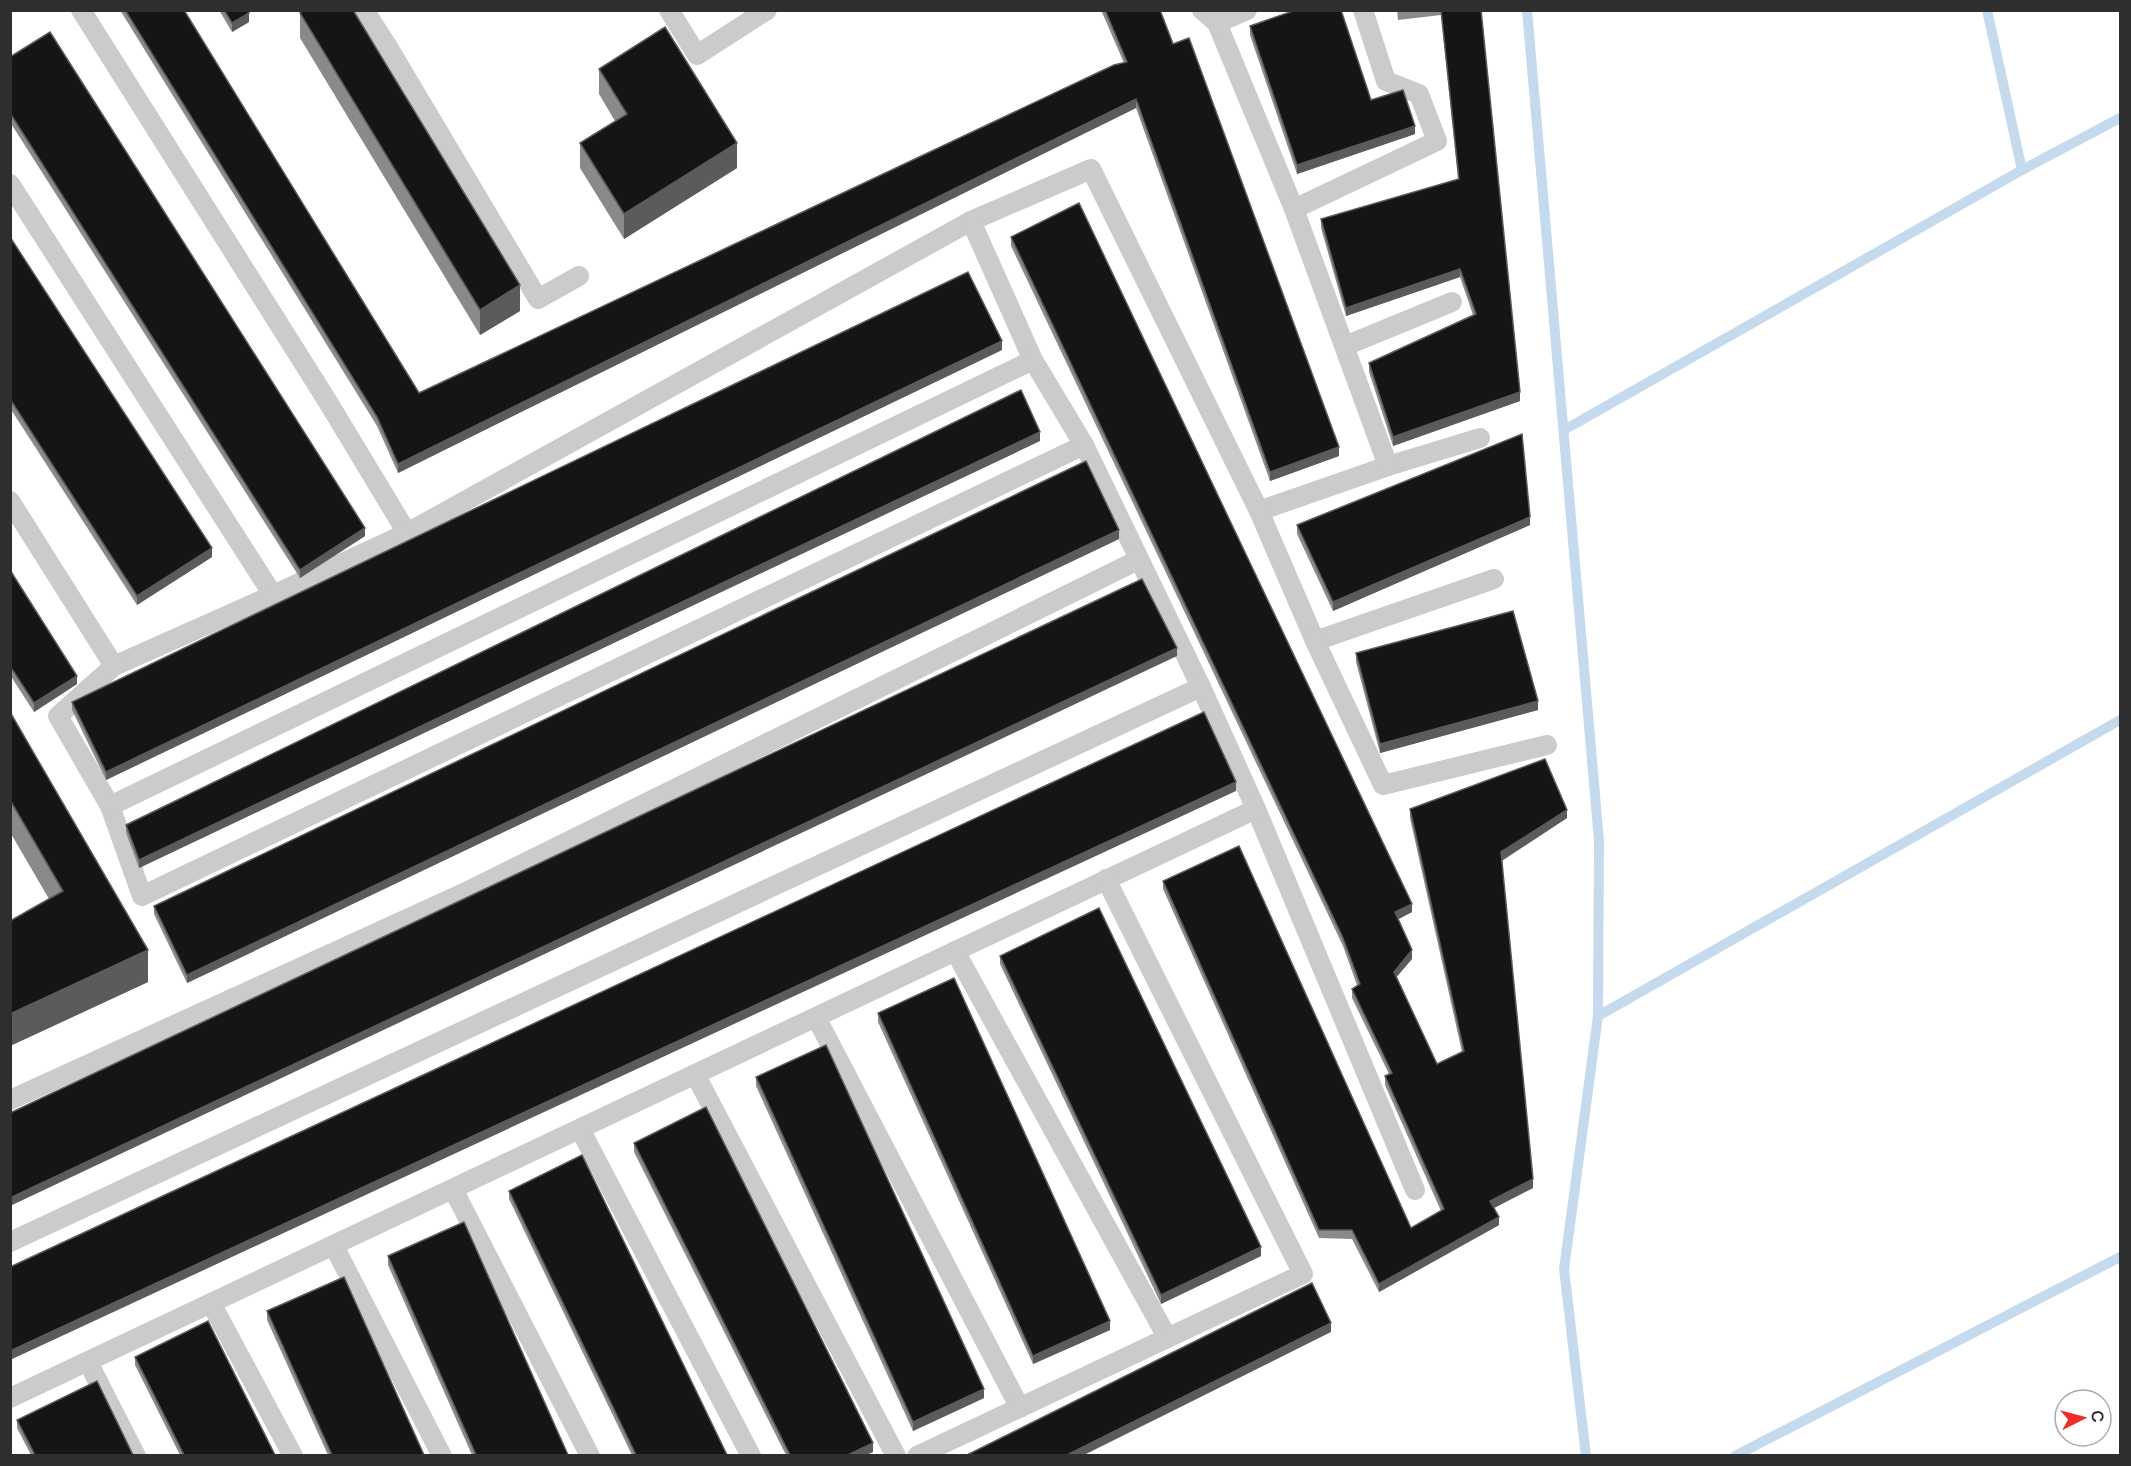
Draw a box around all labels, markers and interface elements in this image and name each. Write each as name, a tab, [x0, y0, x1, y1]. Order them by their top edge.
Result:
north arrow	[2053, 1388, 2113, 1448]
text: С	[2086, 1409, 2109, 1424]

